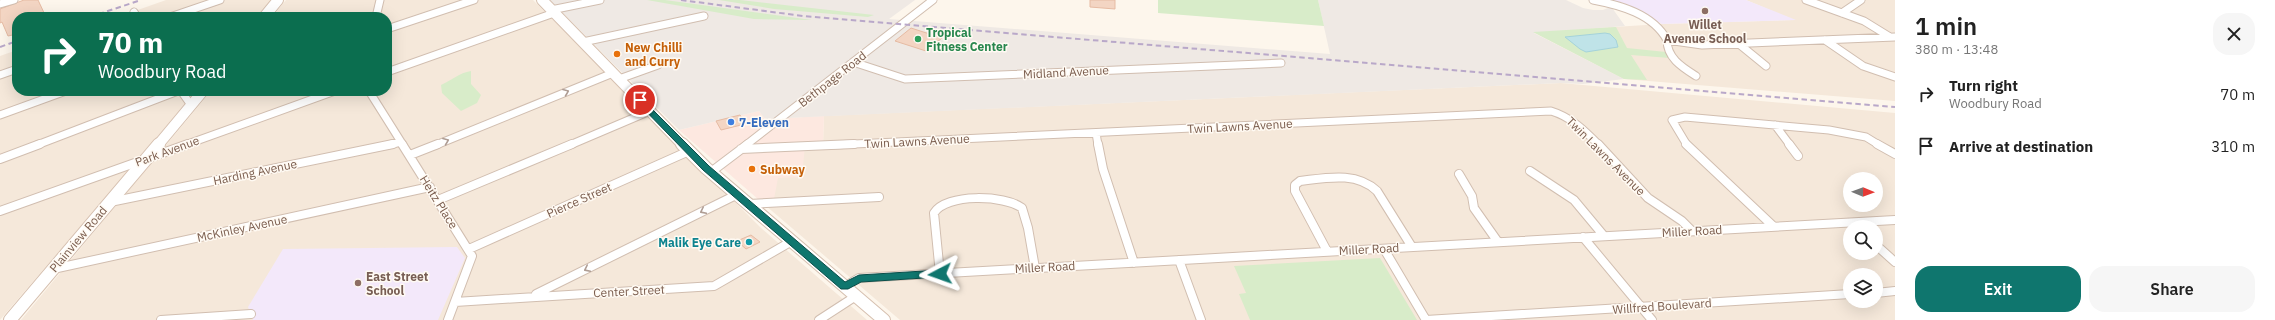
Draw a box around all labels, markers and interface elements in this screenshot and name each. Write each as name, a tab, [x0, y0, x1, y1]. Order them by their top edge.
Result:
marker: Willet Avenue School	[1700, 6, 1710, 16]
text: 1 min	[1915, 10, 1977, 42]
button: close	[2213, 13, 2255, 55]
place label: Willet Avenue School	[1664, 17, 1747, 46]
text: 70 m	[98, 24, 163, 61]
place label: Tropical Fitness Center	[926, 25, 1008, 54]
icon: right	[32, 28, 84, 80]
marker: Tropical Fitness Center	[913, 34, 923, 44]
place label: New Chilli and Curry	[625, 40, 682, 69]
text: 380 m · 13:48	[1915, 41, 1998, 58]
street label: Bethpage Road	[795, 48, 869, 110]
marker: New Chilli and Curry	[612, 49, 622, 59]
text: Woodbury Road	[98, 60, 226, 83]
street label: Midland Avenue	[1023, 62, 1110, 82]
text: Turn right	[1949, 76, 2018, 95]
pin	[623, 83, 657, 117]
icon: right	[1915, 83, 1937, 105]
text: 70 m	[2220, 85, 2255, 104]
one-way arrow	[563, 89, 570, 97]
icon: arrive	[629, 89, 651, 111]
text: Woodbury Road	[1949, 95, 2042, 112]
street label: Twin Lawns Avenue	[1563, 113, 1649, 199]
place label: 7-Eleven	[739, 115, 789, 130]
street label: Twin Lawns Avenue	[1187, 116, 1293, 136]
marker: 7-Eleven	[726, 117, 736, 127]
street label: Twin Lawns Avenue	[864, 131, 970, 151]
street label: Park Avenue	[133, 132, 202, 170]
icon: arrive	[1915, 135, 1937, 157]
one-way arrow	[442, 137, 449, 145]
text: Arrive at destination	[1949, 137, 2093, 156]
text: 310 m	[2211, 137, 2255, 156]
street label: Harding Avenue	[212, 156, 299, 188]
place label: Subway	[760, 162, 805, 177]
marker: Subway	[747, 164, 757, 174]
north arrow	[1843, 172, 1883, 212]
map controls	[1843, 172, 1883, 308]
street label: Heitz Place	[417, 173, 462, 232]
street label: Pierce Street	[544, 179, 614, 221]
street label: Plainview Road	[46, 203, 110, 275]
one-way arrow	[700, 206, 707, 214]
street label: McKinley Avenue	[195, 211, 289, 245]
button: search	[1843, 220, 1883, 260]
street label: Miller Road	[1661, 222, 1723, 240]
place label: Malik Eye Care	[658, 235, 741, 250]
marker: Malik Eye Care	[744, 237, 754, 247]
street label: Miller Road	[1338, 240, 1400, 258]
position arrow	[919, 253, 961, 295]
street label: Miller Road	[1014, 258, 1076, 276]
one-way arrow	[583, 264, 591, 272]
button: Exit	[1915, 266, 2081, 312]
button: Share	[2089, 266, 2255, 312]
button: layers	[1843, 268, 1883, 308]
place label: East Street School	[366, 269, 429, 298]
marker: East Street School	[353, 278, 363, 288]
street label: Center Street	[593, 282, 665, 300]
street label: Willfred Boulevard	[1612, 295, 1712, 317]

